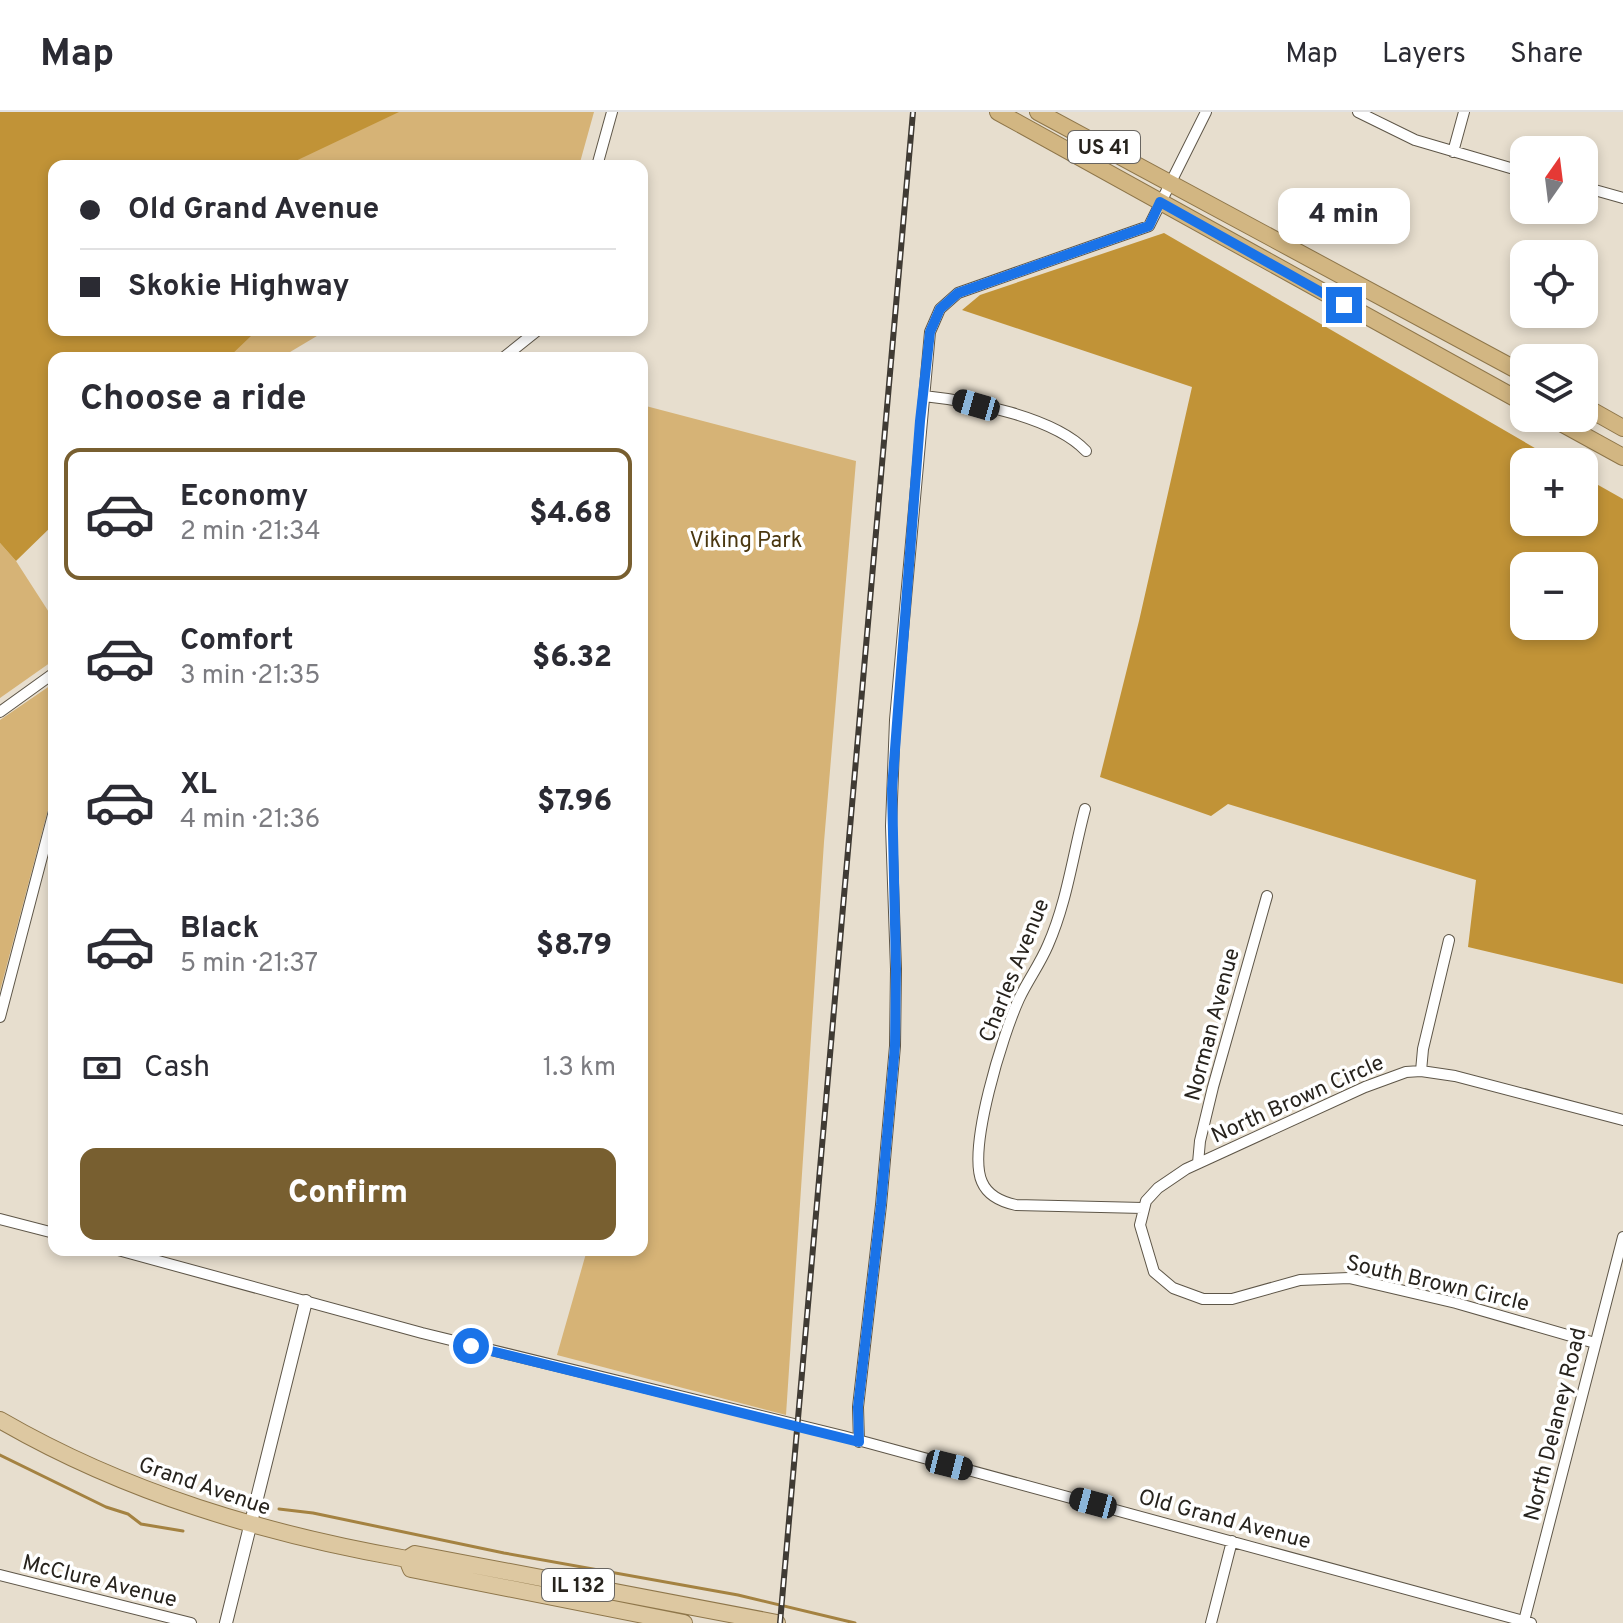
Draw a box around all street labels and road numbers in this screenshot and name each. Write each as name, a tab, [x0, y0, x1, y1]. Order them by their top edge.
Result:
road number: US 41	[1068, 131, 1140, 163]
street label: Charles Avenue	[974, 895, 1056, 1047]
street label: Norman Avenue	[1180, 945, 1247, 1104]
street label: North Brown Circle	[1207, 1050, 1389, 1151]
street label: South Brown Circle	[1343, 1250, 1532, 1319]
street label: North Delaney Road	[1519, 1325, 1593, 1524]
street label: Grand Avenue	[135, 1452, 274, 1523]
street label: Old Grand Avenue	[1135, 1484, 1314, 1556]
street label: McClure Avenue	[19, 1550, 180, 1615]
road number: IL 132	[542, 1569, 614, 1601]

